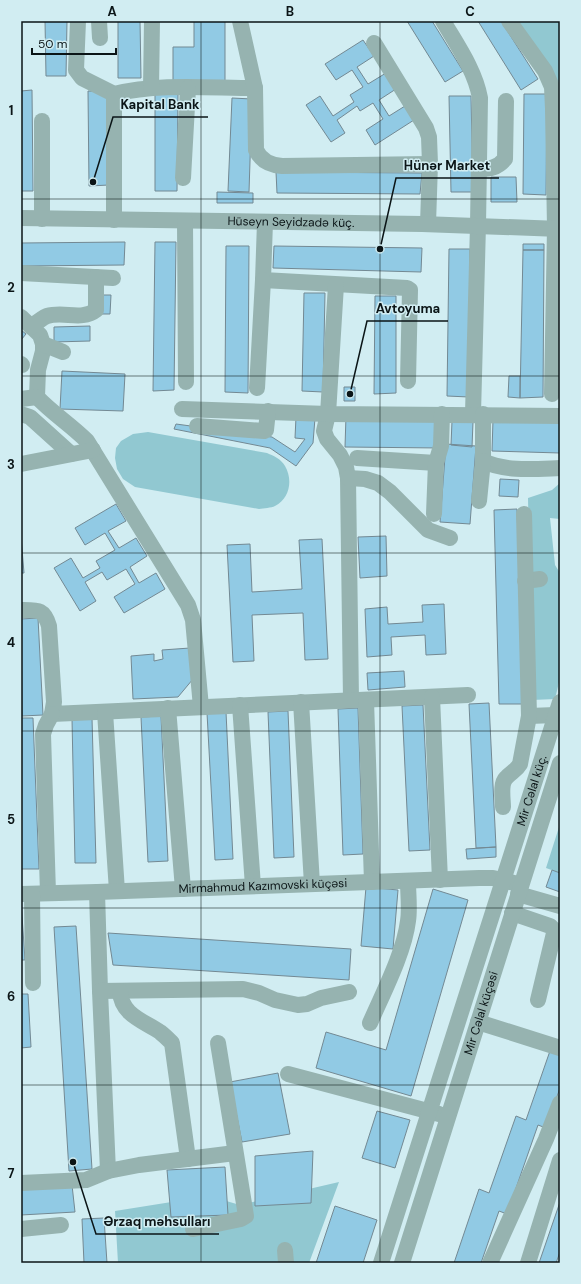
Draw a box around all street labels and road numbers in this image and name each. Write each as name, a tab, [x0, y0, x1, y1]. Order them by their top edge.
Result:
street label: Hüseyn Seyidzadə küç.	[227, 213, 355, 231]
street label: Mir Cəlal küç.	[513, 753, 551, 828]
street label: Mirmahmud Kazımovski küçəsi	[178, 875, 348, 897]
street label: Mir Cəlal küçəsi	[460, 969, 502, 1057]

